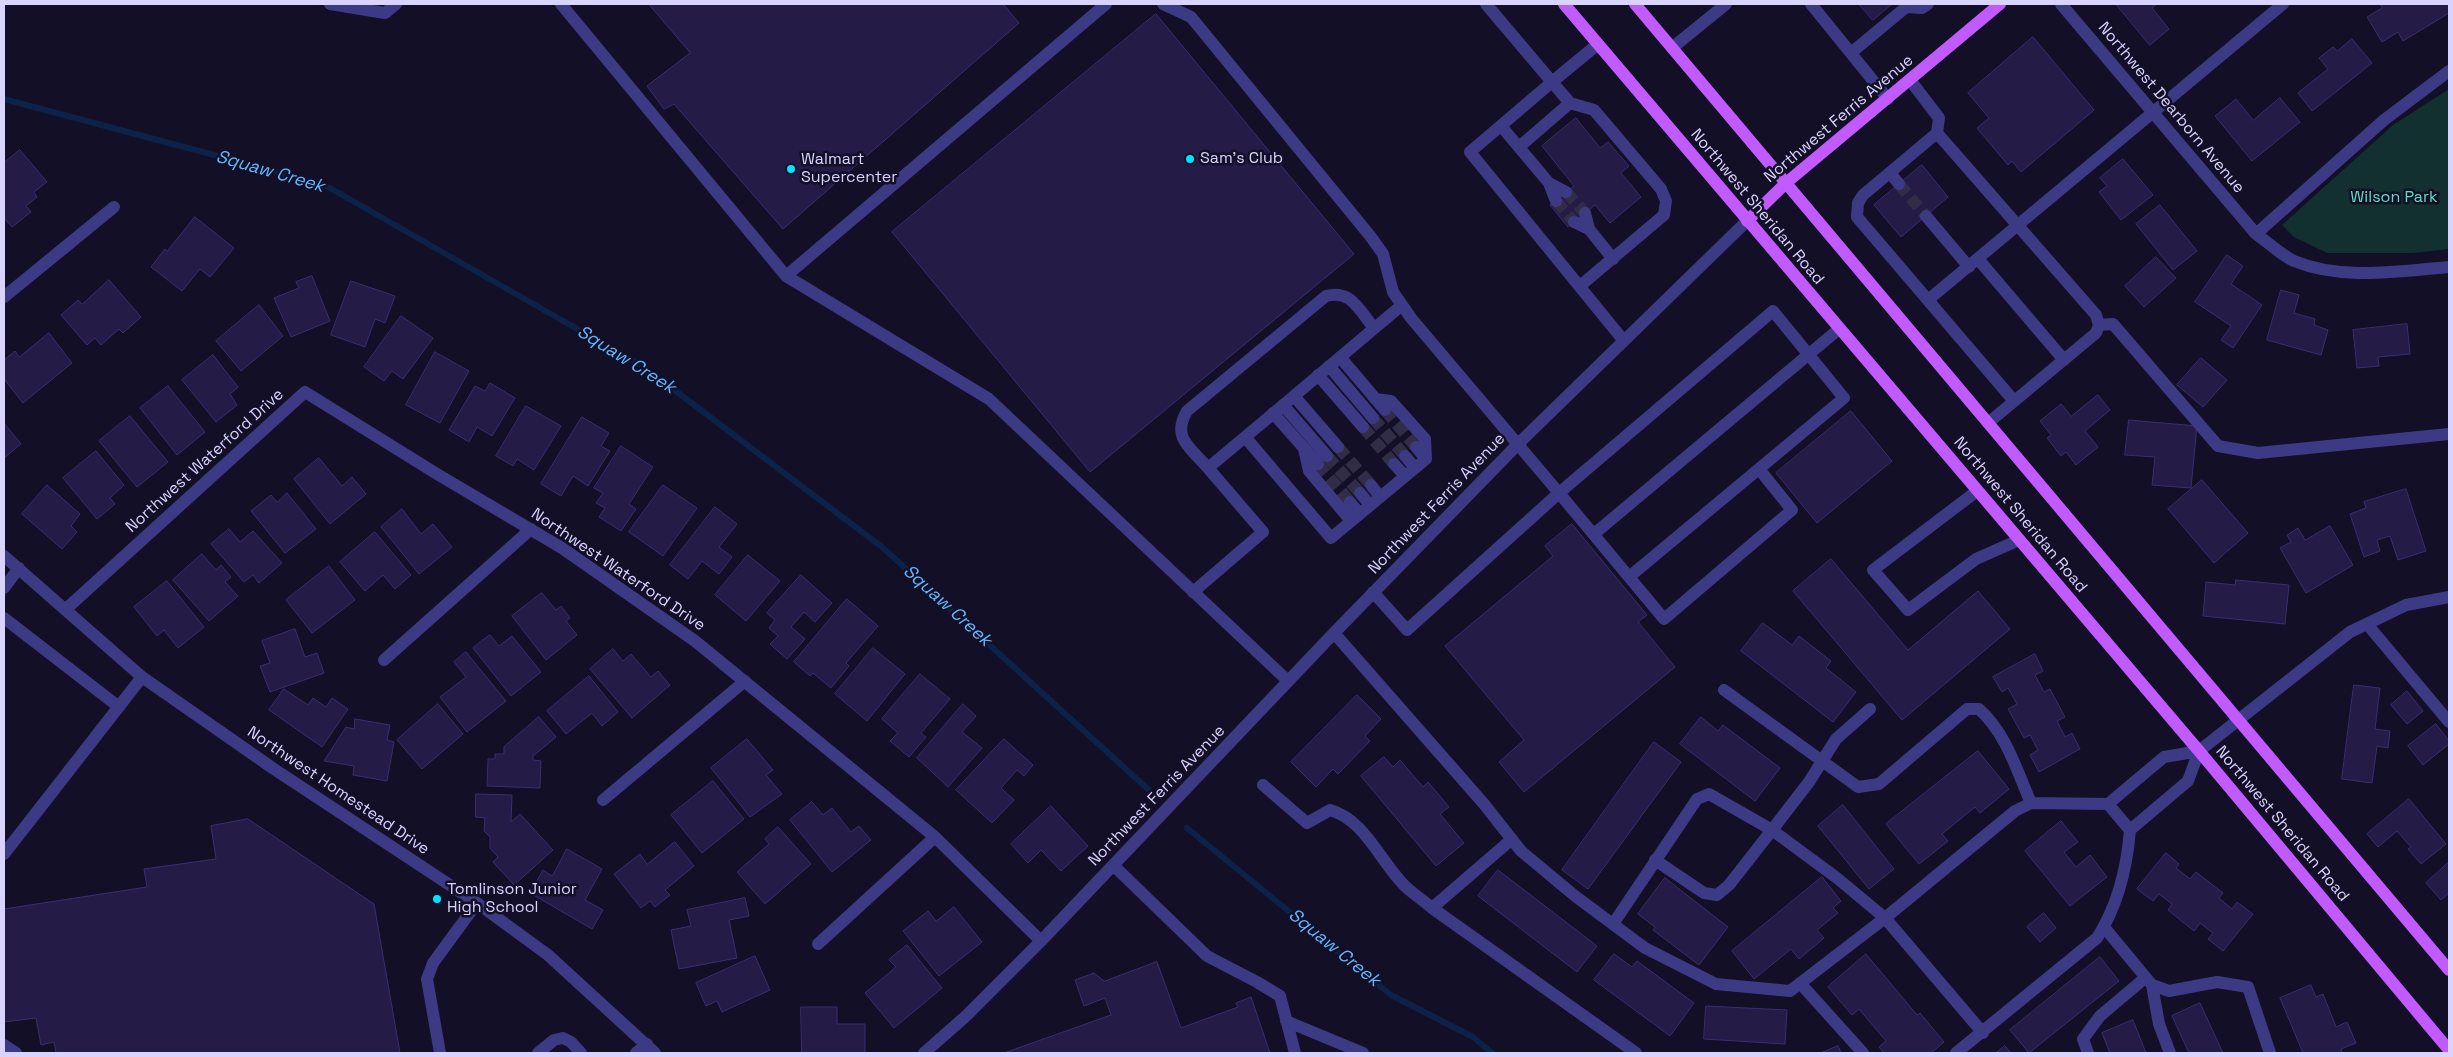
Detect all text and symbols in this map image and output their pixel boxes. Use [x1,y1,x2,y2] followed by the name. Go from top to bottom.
[2094,19,2248,197] street label: Northwest Dearborn Avenue
[1761,51,1917,187] street label: Northwest Ferris Avenue
[1686,125,1828,289] street label: Northwest Sheridan Road
[213,146,327,198] water label: Squaw Creek
[1200,149,1283,169] place label: Sam's Club
[801,150,897,188] place label: Walmart Supercenter
[1184,153,1196,165] marker: Sam's Club
[785,163,797,175] marker: Walmart Supercenter
[2350,188,2438,208] park label: Wilson Park
[573,321,679,399] water label: Squaw Creek
[122,385,288,537] street label: Northwest Waterford Drive
[1365,430,1509,578] street label: Northwest Ferris Avenue
[1949,433,2091,597] street label: Northwest Sheridan Road
[527,505,709,635] street label: Northwest Waterford Drive
[898,561,996,651] water label: Squaw Creek
[1085,722,1229,870] street label: Northwest Ferris Avenue
[243,723,433,859] street label: Northwest Homestead Drive
[2211,742,2353,906] street label: Northwest Sheridan Road
[447,880,577,918] place label: Tomlinson Junior High School
[431,893,443,905] marker: Tomlinson Junior High School
[1284,904,1384,992] water label: Squaw Creek

